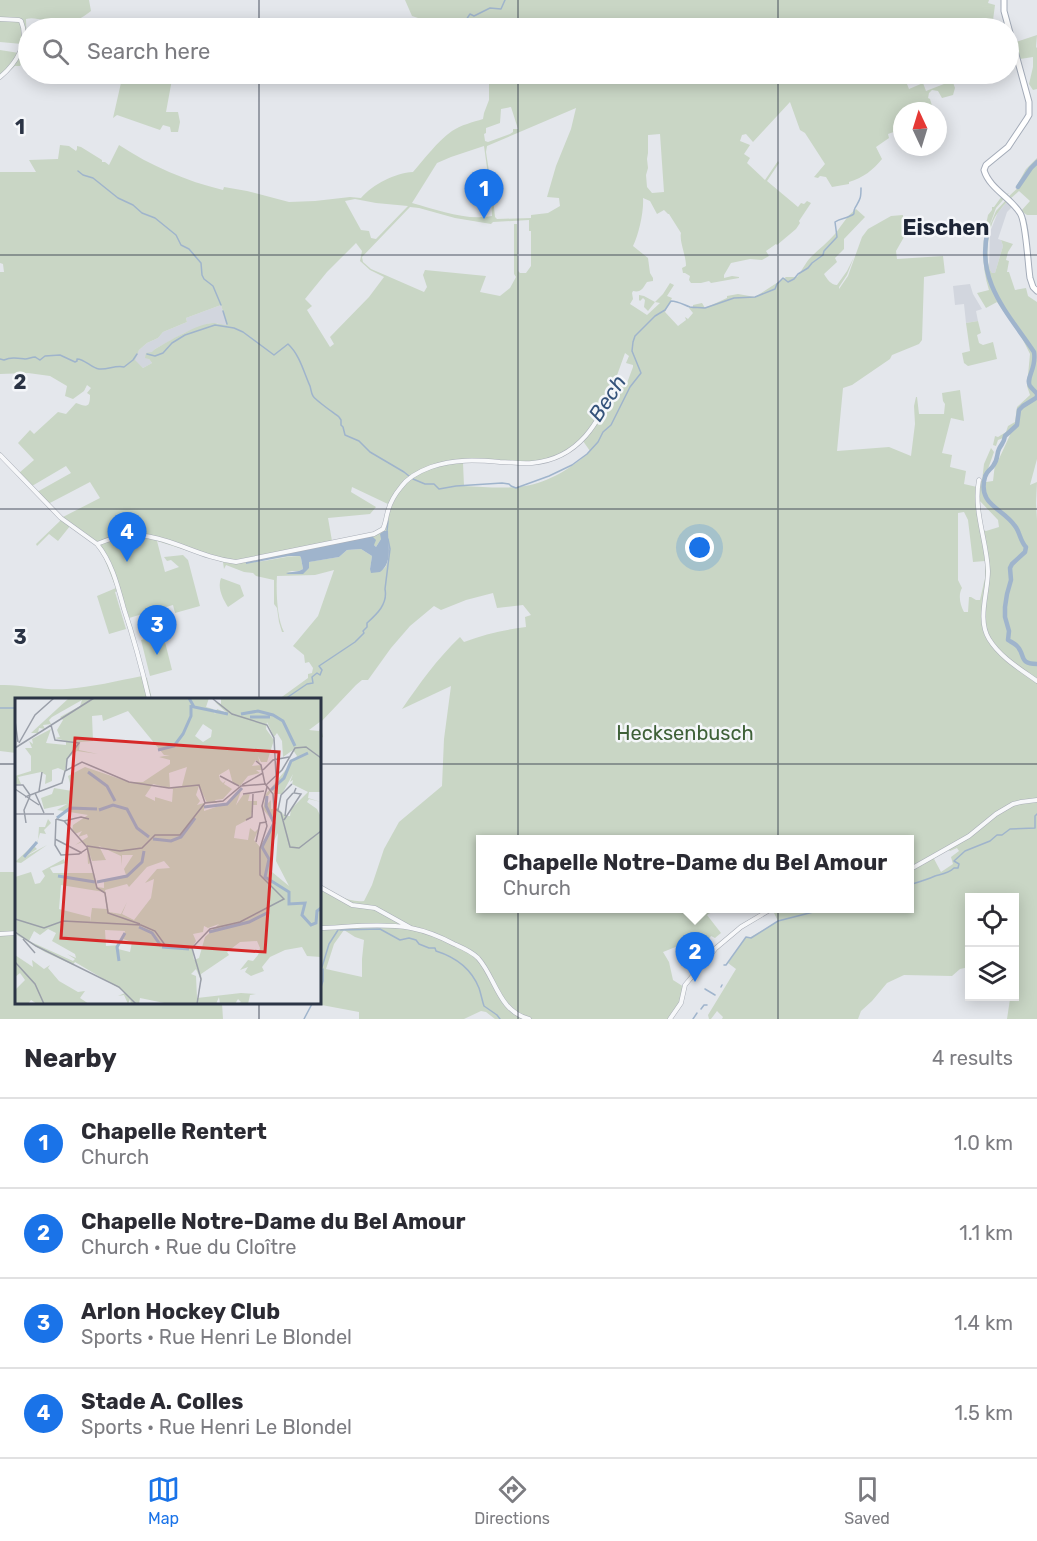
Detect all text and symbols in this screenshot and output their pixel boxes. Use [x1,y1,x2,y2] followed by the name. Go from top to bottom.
[18,18,1019,84] search box
[39,35,72,68] icon: search
[87,38,210,65] text: Search here
[893,102,947,156] north arrow
[15,115,25,139] text: 1
[464,170,504,219] pin: 1
[902,214,990,241] district label: Eischen
[14,370,27,394] text: 2
[583,370,631,426] water label: Bech
[108,512,146,562] pin: 4
[685,533,714,562] your location
[138,606,176,655] pin: 3
[13,625,27,649] text: 3
[15,698,321,1004] inset map
[616,721,754,745] park label: Hecksenbusch
[476,835,914,913] popup
[503,849,887,876] text: Chapelle Notre-Dame du Bel Amour
[503,876,571,900] text: Church
[965,893,1019,1001] map controls
[965,893,1019,947] button: locate
[676,932,714,982] pin: 2
[965,947,1019,1001] button: layers
[24,1043,117,1074] text: Nearby
[932,1046,1013,1070] text: 4 results
[81,1118,267,1145] text: Chapelle Rentert
[39,1131,48,1155] text: 1
[954,1131,1013,1155] text: 1.0 km
[81,1145,149,1169] text: Church
[81,1208,466,1235] text: Chapelle Notre-Dame du Bel Amour
[37,1221,50,1245] text: 2
[959,1221,1013,1245] text: 1.1 km
[81,1235,297,1259] text: Church · Rue du Cloître
[81,1298,280,1325] text: Arlon Hockey Club
[37,1311,50,1335] text: 3
[954,1311,1013,1335] text: 1.4 km
[81,1325,352,1349] text: Sports · Rue Henri Le Blondel
[81,1388,243,1415] text: Stade A. Colles
[37,1401,50,1425] text: 4
[955,1401,1013,1425] text: 1.5 km
[81,1415,352,1439] text: Sports · Rue Henri Le Blondel
[147,1473,180,1528] tab: Map
[474,1473,550,1528] tab: Directions
[844,1473,890,1528] tab: Saved

